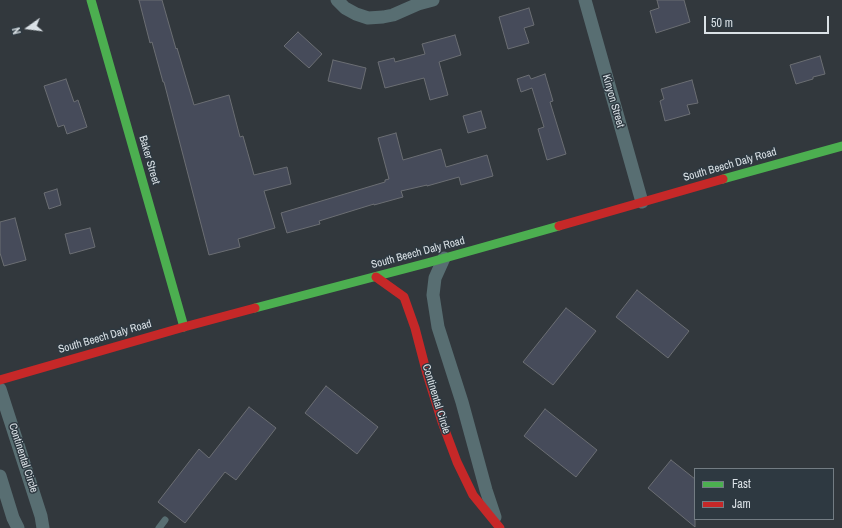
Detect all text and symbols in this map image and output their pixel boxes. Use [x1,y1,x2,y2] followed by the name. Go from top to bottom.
[8,8,48,48] north arrow
[706,8,831,34] scale bar
[711,15,733,31] text: 50 m
[9,26,24,36] text: N
[599,73,627,129] street label: Kinyon Street
[136,134,162,186] street label: Baker Street
[682,145,778,185] street label: South Beech Daly Road
[370,234,466,272] street label: South Beech Daly Road
[57,317,153,357] street label: South Beech Daly Road
[419,363,453,435] street label: Continental Circle
[6,422,40,494] street label: Continental Circle
[694,468,834,520] legend
[732,476,751,492] text: Fast
[732,496,751,512] text: Jam

